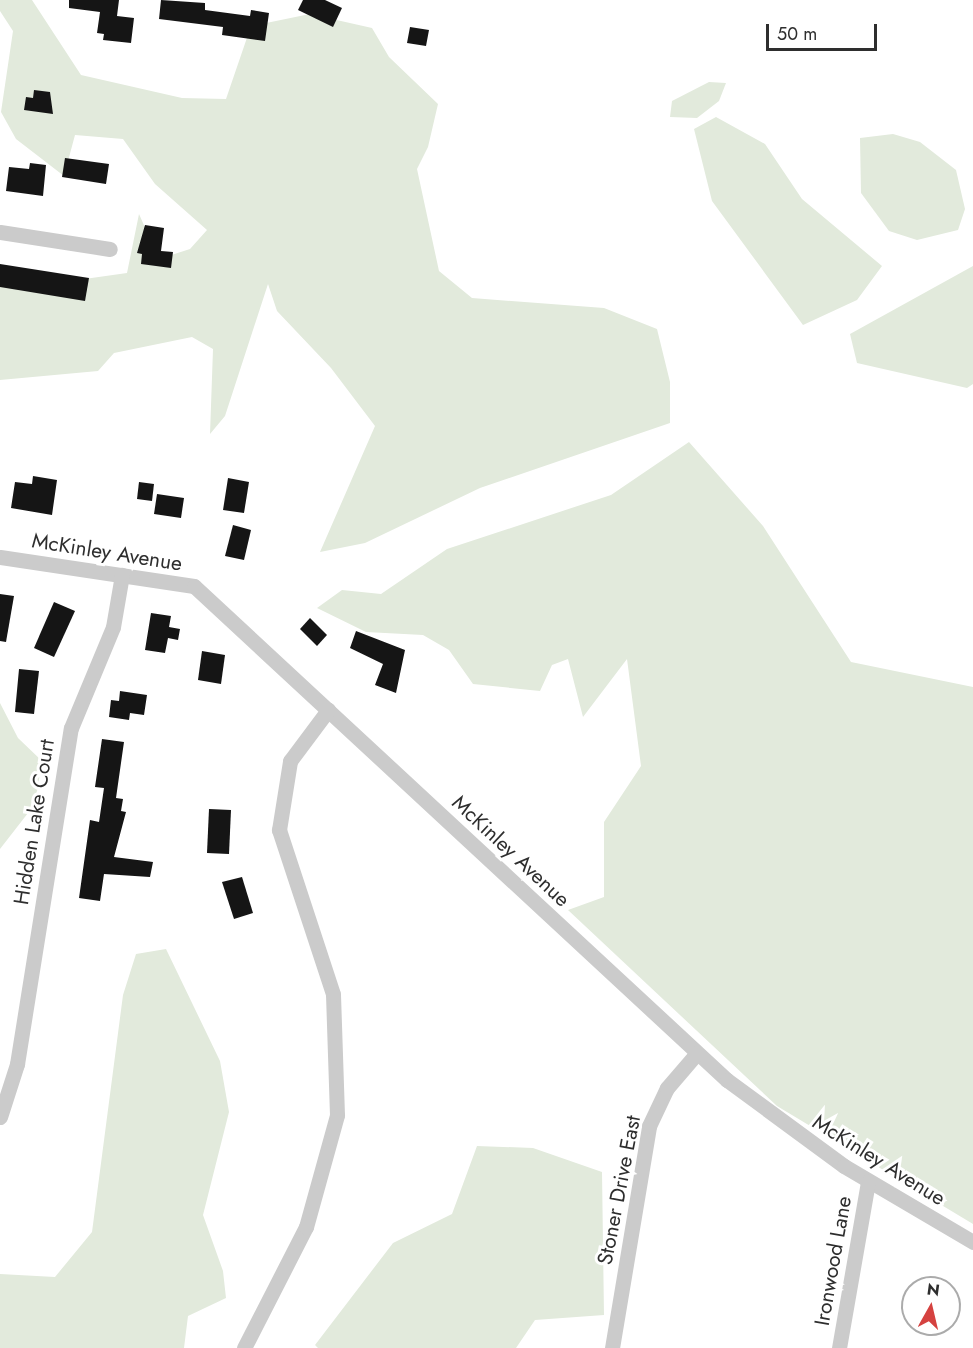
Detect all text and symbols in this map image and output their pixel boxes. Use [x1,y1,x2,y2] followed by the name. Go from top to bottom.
[769,12,880,50] scale bar
[777,21,817,47] text: 50 m
[30,528,184,576] street label: McKinley Avenue
[8,737,60,907] street label: Hidden Lake Court
[447,790,575,912] street label: McKinley Avenue
[808,1109,950,1211] street label: McKinley Avenue
[592,1113,646,1267] street label: Stoner Drive East
[809,1194,857,1328] street label: Ironwood Lane
[901,1276,961,1336] north arrow
[925,1277,941,1302] text: N

